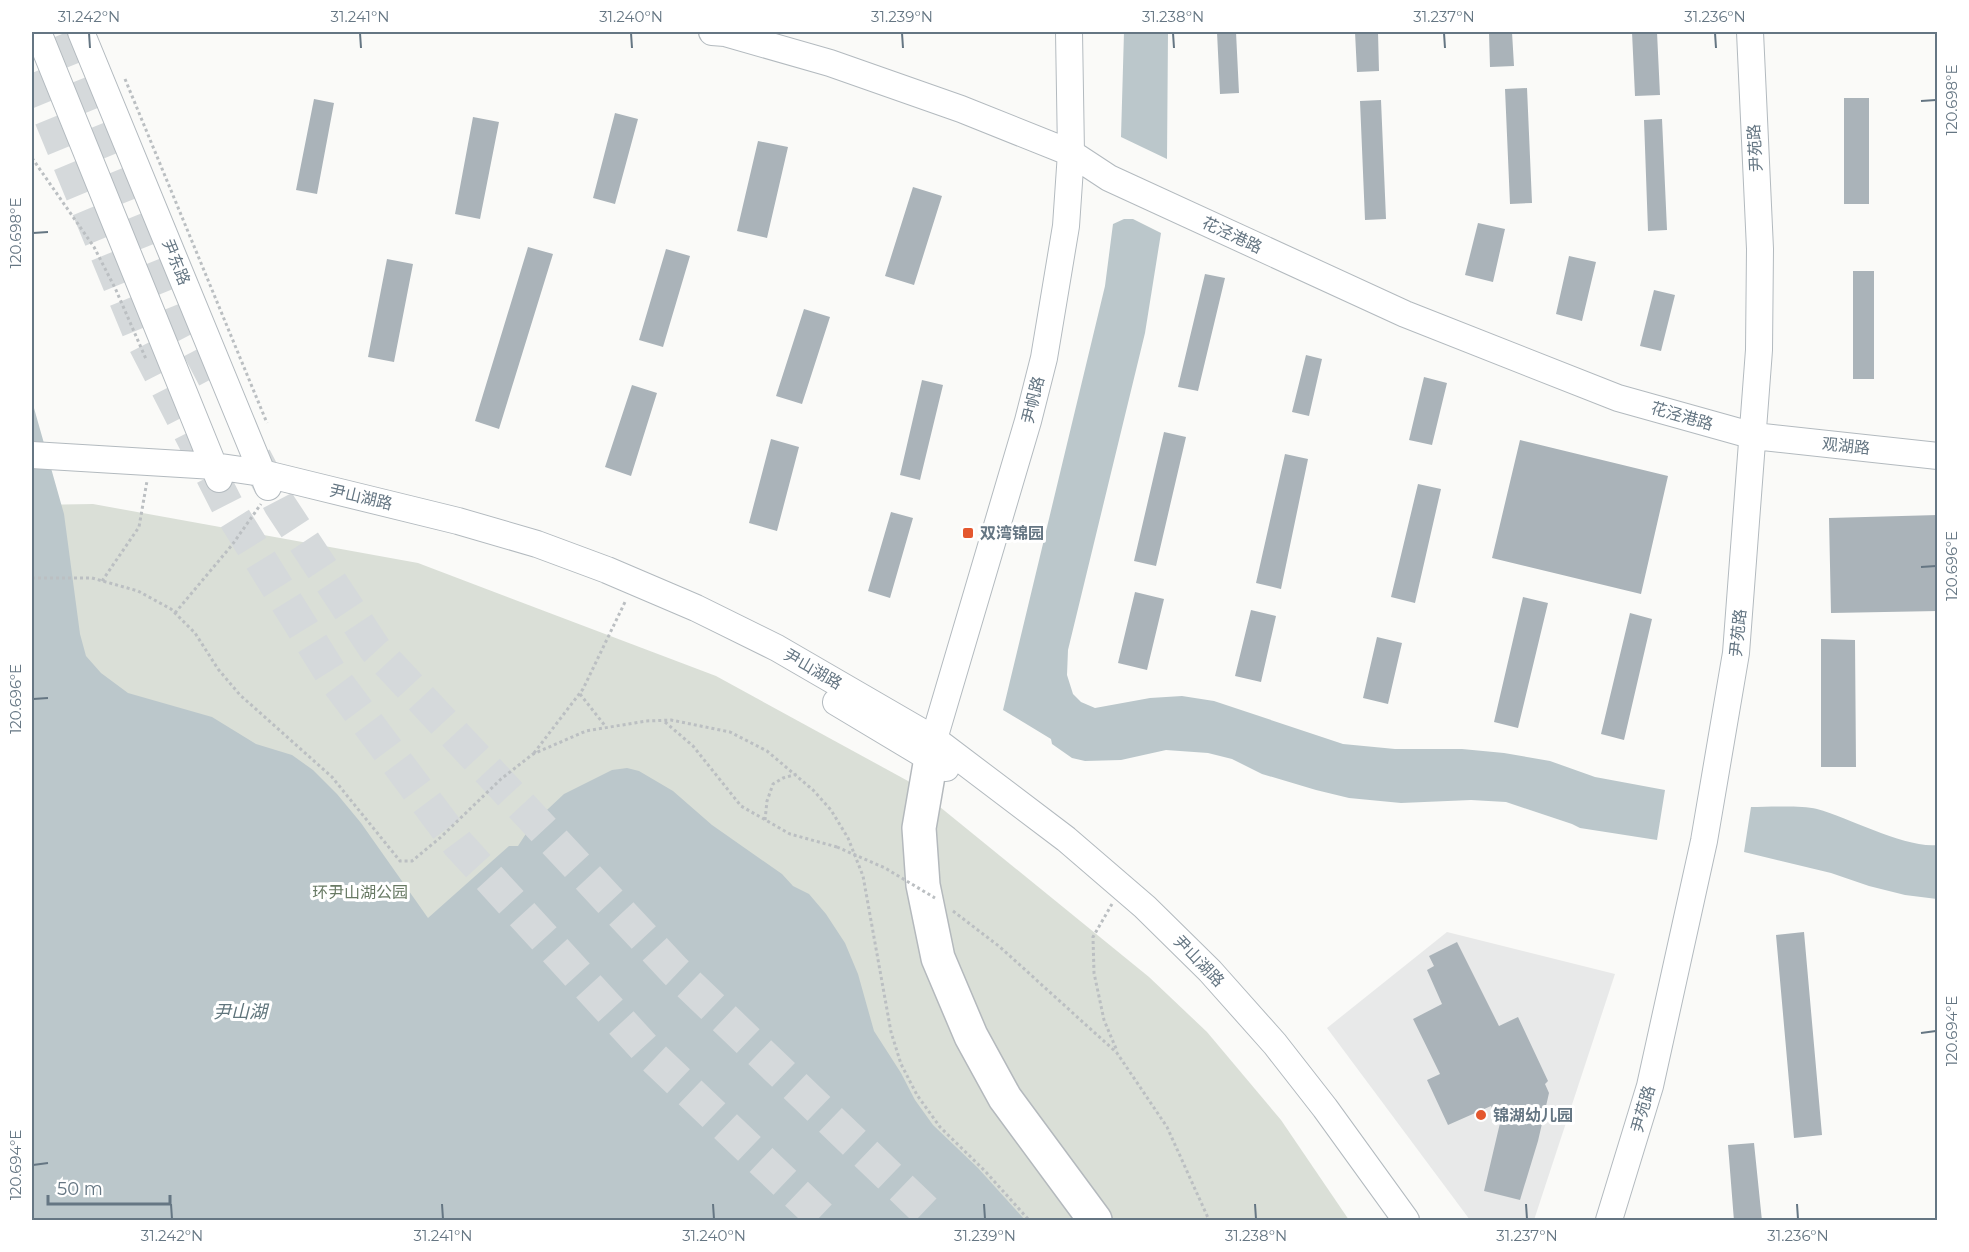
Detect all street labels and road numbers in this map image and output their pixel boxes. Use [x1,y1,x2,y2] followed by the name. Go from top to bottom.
[1744,124,1766,172] street label: 尹苑路
[1199,213,1265,257] street label: 花泾港路
[158,236,194,288] street label: 尹东路
[1018,374,1048,426] street label: 尹帆路
[1649,398,1715,434] street label: 花泾港路
[1821,434,1871,458] street label: 观湖路
[328,481,394,513] street label: 尹山湖路
[1726,608,1750,658] street label: 尹苑路
[781,645,845,693] street label: 尹山湖路
[1170,931,1228,991] street label: 尹山湖路
[1627,1083,1659,1135] street label: 尹苑路

